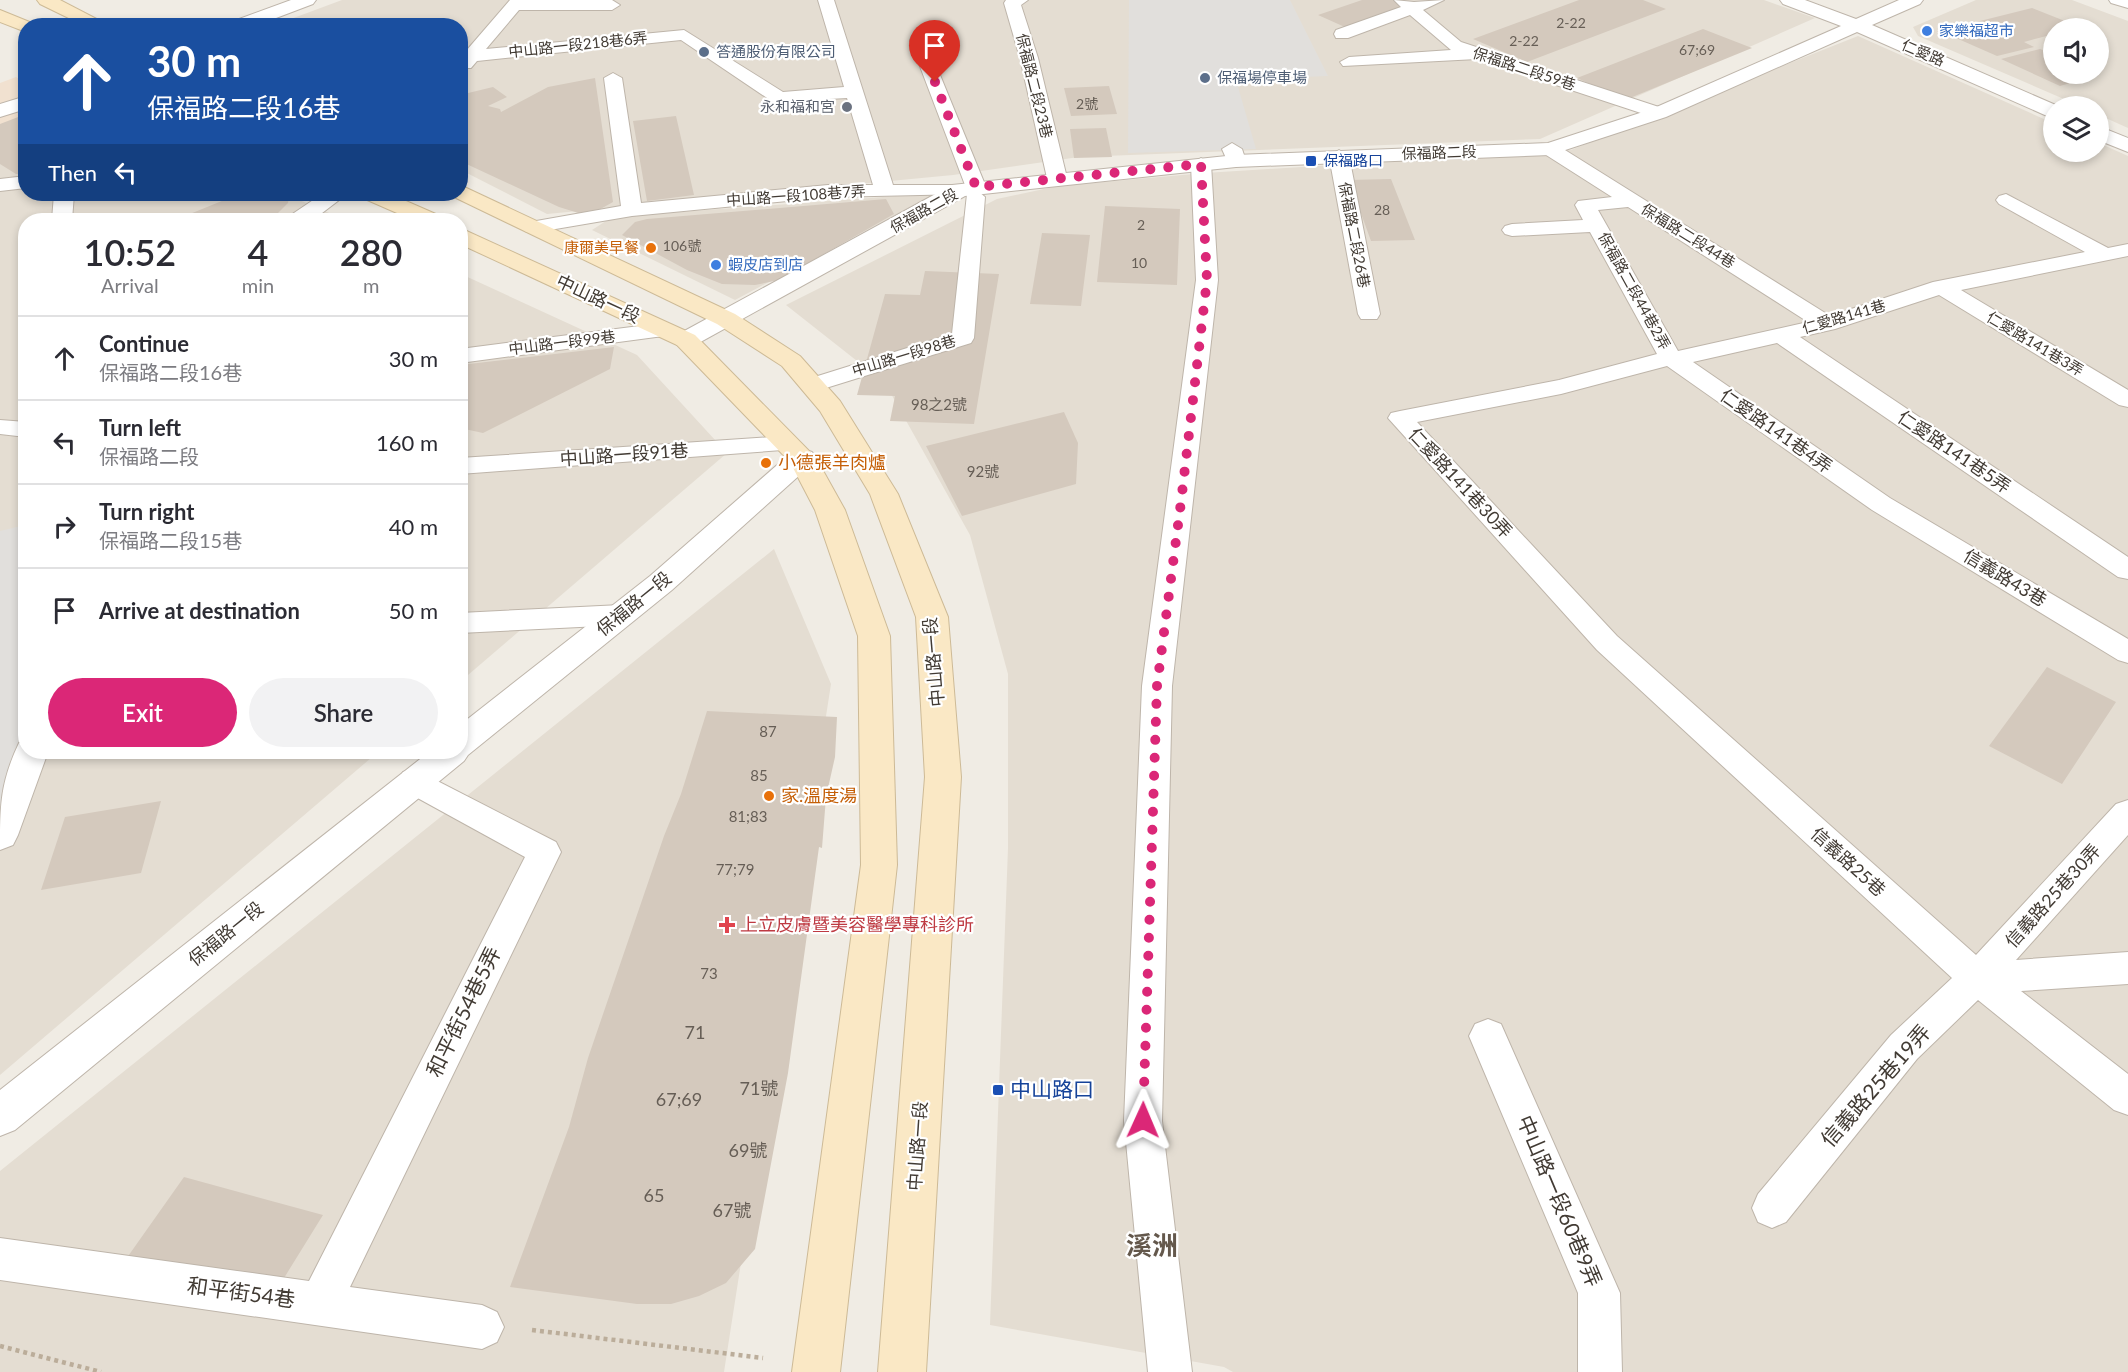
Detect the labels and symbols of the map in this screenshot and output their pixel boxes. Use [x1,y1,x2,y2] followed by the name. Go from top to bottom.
[1556,14,1586,31] house number: 2-22
[909,20,960,82] pin
[1939,21,2014,39] place label: 家樂福超市
[1920,24,1934,38] marker: 家樂福超市
[507,28,648,60] street label: 中山路一段218巷6弄
[1013,31,1057,140] street label: 保福路二段23巷
[1509,32,1539,49] house number: 2-22
[1899,35,1948,69] street label: 仁愛路
[1679,41,1715,58] house number: 67;69
[716,42,836,60] place label: 答通股份有限公司
[1470,43,1578,93] street label: 保福路二段59巷
[697,45,711,59] marker: 答通股份有限公司
[1217,68,1307,86] place label: 保福場停車場
[1198,71,1212,85] marker: 保福場停車場
[1076,95,1098,112] house number: 2號
[760,97,835,115] place label: 永和福和宮
[840,100,854,114] marker: 永和福和宮
[1401,142,1477,162] street label: 保福路二段
[1323,151,1383,169] place label: 保福路口
[1304,154,1318,168] marker: 保福路口
[1336,180,1374,289] street label: 保福路二段26巷
[726,181,866,209] street label: 中山路一段108巷7弄
[886,184,961,236] street label: 保福路二段
[1638,199,1739,271] street label: 保福路二段44巷
[1374,201,1390,218] house number: 28
[1137,216,1145,233] house number: 2
[1595,229,1675,352] street label: 保福路二段44巷2弄
[663,237,701,254] house number: 106號
[564,238,639,256] place label: 康爾美早餐
[644,241,658,255] marker: 康爾美早餐
[1131,254,1147,271] house number: 10
[728,255,803,273] place label: 蝦皮店到店
[709,258,723,272] marker: 蝦皮店到店
[553,269,644,327] street label: 中山路一段
[1800,296,1888,337] street label: 仁愛路141巷
[1984,307,2087,379] street label: 仁愛路141巷3弄
[507,327,616,357] street label: 中山路一段99巷
[850,331,958,379] street label: 中山路一段98巷
[1716,383,1837,477] street label: 仁愛路141巷4弄
[911,395,967,413] house number: 98之2號
[1894,405,2015,497] street label: 仁愛路141巷5弄
[1404,423,1517,542] street label: 仁愛路141巷30弄
[559,439,689,469] street label: 中山路一段91巷
[778,451,886,473] place label: 小德張羊肉爐
[759,456,773,470] marker: 小德張羊肉爐
[967,462,999,480] house number: 92號
[1960,544,2051,610] street label: 信義路43巷
[591,566,675,640] street label: 保福路一段
[918,616,948,708] street label: 中山路一段
[759,722,777,740] house number: 87
[750,766,768,784] house number: 85
[781,784,857,806] place label: 家.溫度湯
[762,789,776,803] marker: 家.溫度湯
[729,807,767,825] house number: 81;83
[1807,822,1891,901] street label: 信義路25巷
[2000,839,2105,952] street label: 信義路25巷30弄
[716,860,754,878] house number: 77;79
[183,896,267,970] street label: 保福路一段
[740,913,974,935] place label: 上立皮膚暨美容醫學專科診所
[718,916,736,934] marker: 上立皮膚暨美容醫學專科診所
[420,942,505,1080] street label: 和平街54巷5弄
[700,964,718,982] house number: 73
[1815,1019,1935,1151] street label: 信義路25巷19弄
[685,1021,705,1043] house number: 71
[1010,1076,1094,1101] place label: 中山路口
[740,1077,778,1099] house number: 71號
[991,1083,1005,1097] marker: 中山路口
[656,1088,702,1110] house number: 67;69
[1111,1088,1175,1152] position arrow
[903,1100,931,1192] street label: 中山路一段
[1513,1111,1608,1290] street label: 中山路一段60巷9弄
[729,1139,767,1161] house number: 69號
[644,1184,664,1206] house number: 65
[713,1199,751,1221] house number: 67號
[1126,1229,1178,1261] district label: 溪洲
[186,1272,297,1311] street label: 和平街54巷

